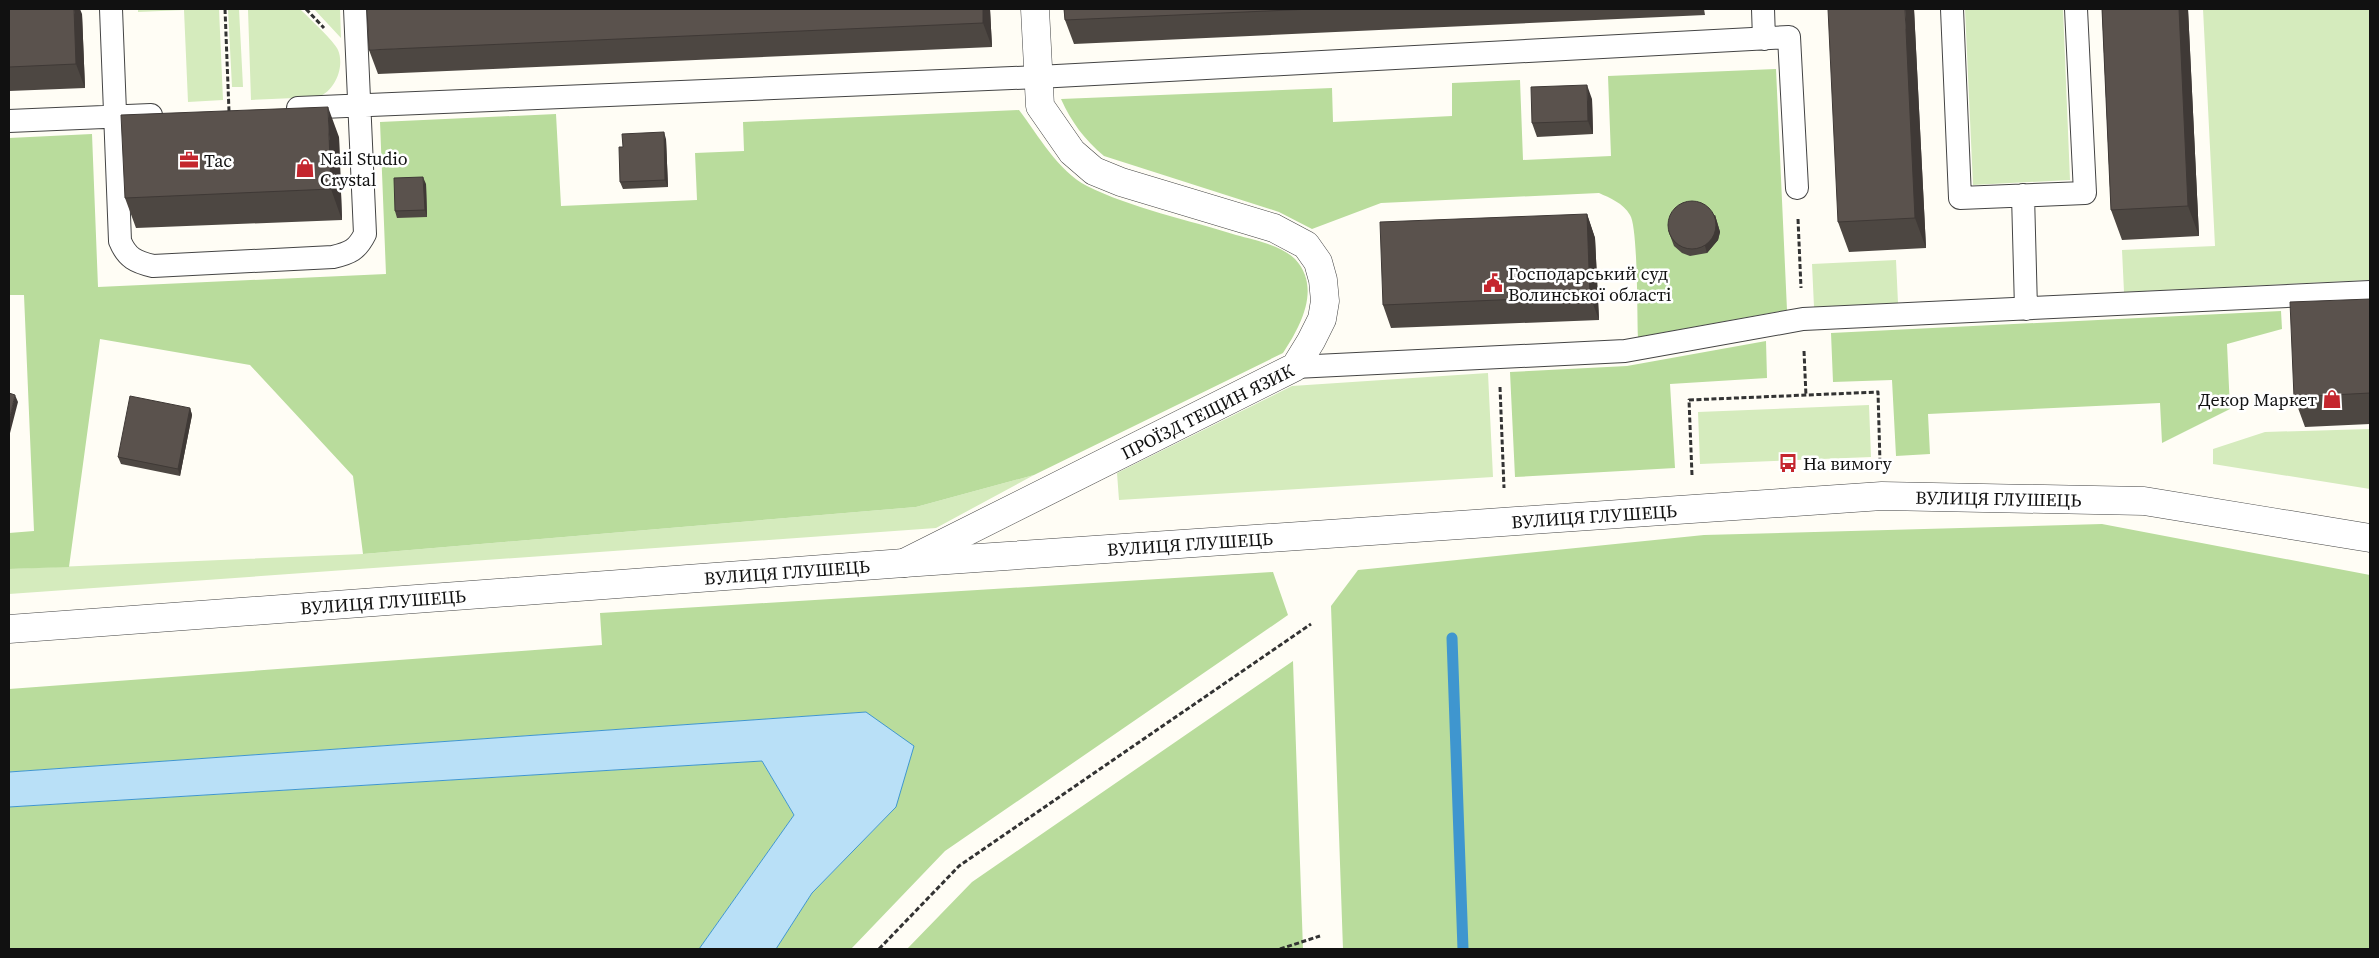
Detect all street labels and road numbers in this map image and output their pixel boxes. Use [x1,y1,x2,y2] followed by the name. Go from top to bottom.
[1116,357,1298,465] street label: ПРОЇЗД ТЕЩИН ЯЗИК
[1915,484,2082,512] street label: ВУЛИЦЯ ГЛУШЕЦЬ
[1510,498,1678,534] street label: ВУЛИЦЯ ГЛУШЕЦЬ
[1106,525,1274,562] street label: ВУЛИЦЯ ГЛУШЕЦЬ
[703,553,871,590] street label: ВУЛИЦЯ ГЛУШЕЦЬ
[299,583,467,620] street label: ВУЛИЦЯ ГЛУШЕЦЬ

